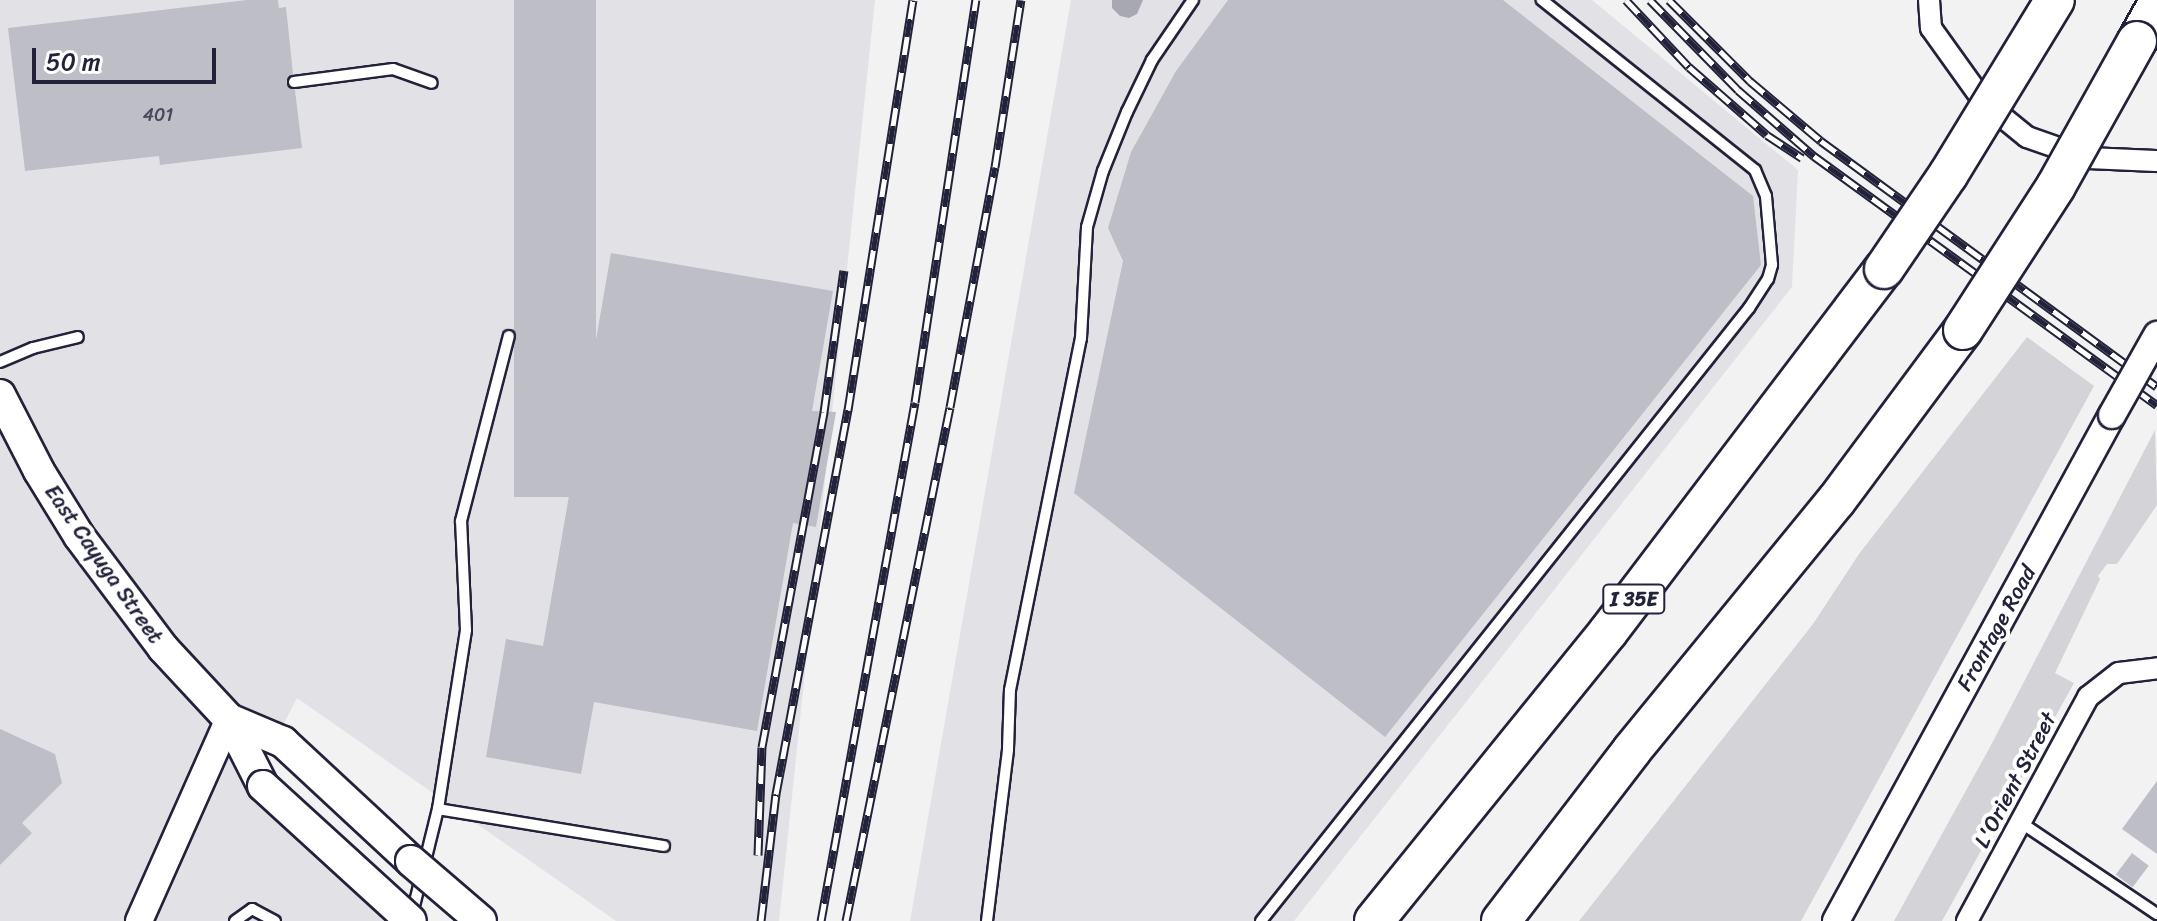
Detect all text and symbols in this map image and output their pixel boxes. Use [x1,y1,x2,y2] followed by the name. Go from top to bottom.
[36,32,220,82] scale bar
[46,41,101,83] text: 50 m
[143,104,173,126] house number: 401
[39,479,169,649] street label: East Cayuga Street
[1951,561,2041,695] street label: Frontage Road
[1602,583,1666,615] road number: I 35E
[1968,708,2062,852] street label: L'Orient Street

